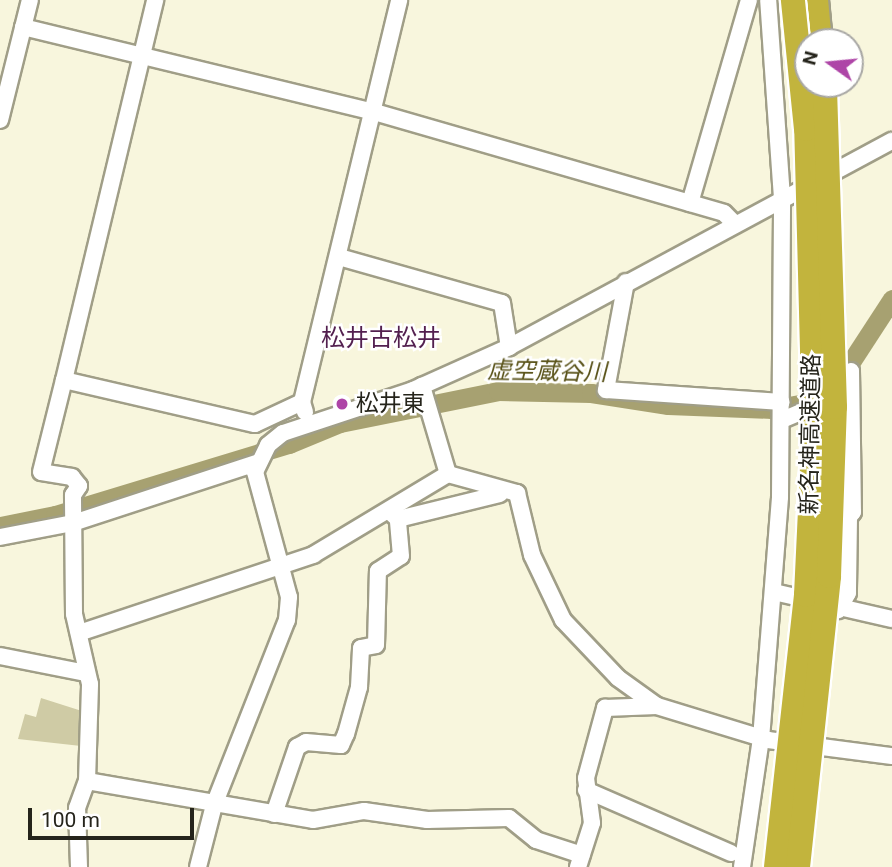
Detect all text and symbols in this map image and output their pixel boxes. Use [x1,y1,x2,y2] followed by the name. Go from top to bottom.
[794,28,864,98] north arrow
[797,49,823,67] text: N
[321,325,441,353] district label: 松井古松井
[796,353,826,515] street label: 新名神高速道路
[487,357,607,387] water label: 虚空蔵谷川
[356,390,425,418] place label: 松井東
[334,396,350,412] marker: 松井東
[32,794,198,838] scale bar
[41,808,100,832] text: 100 m

